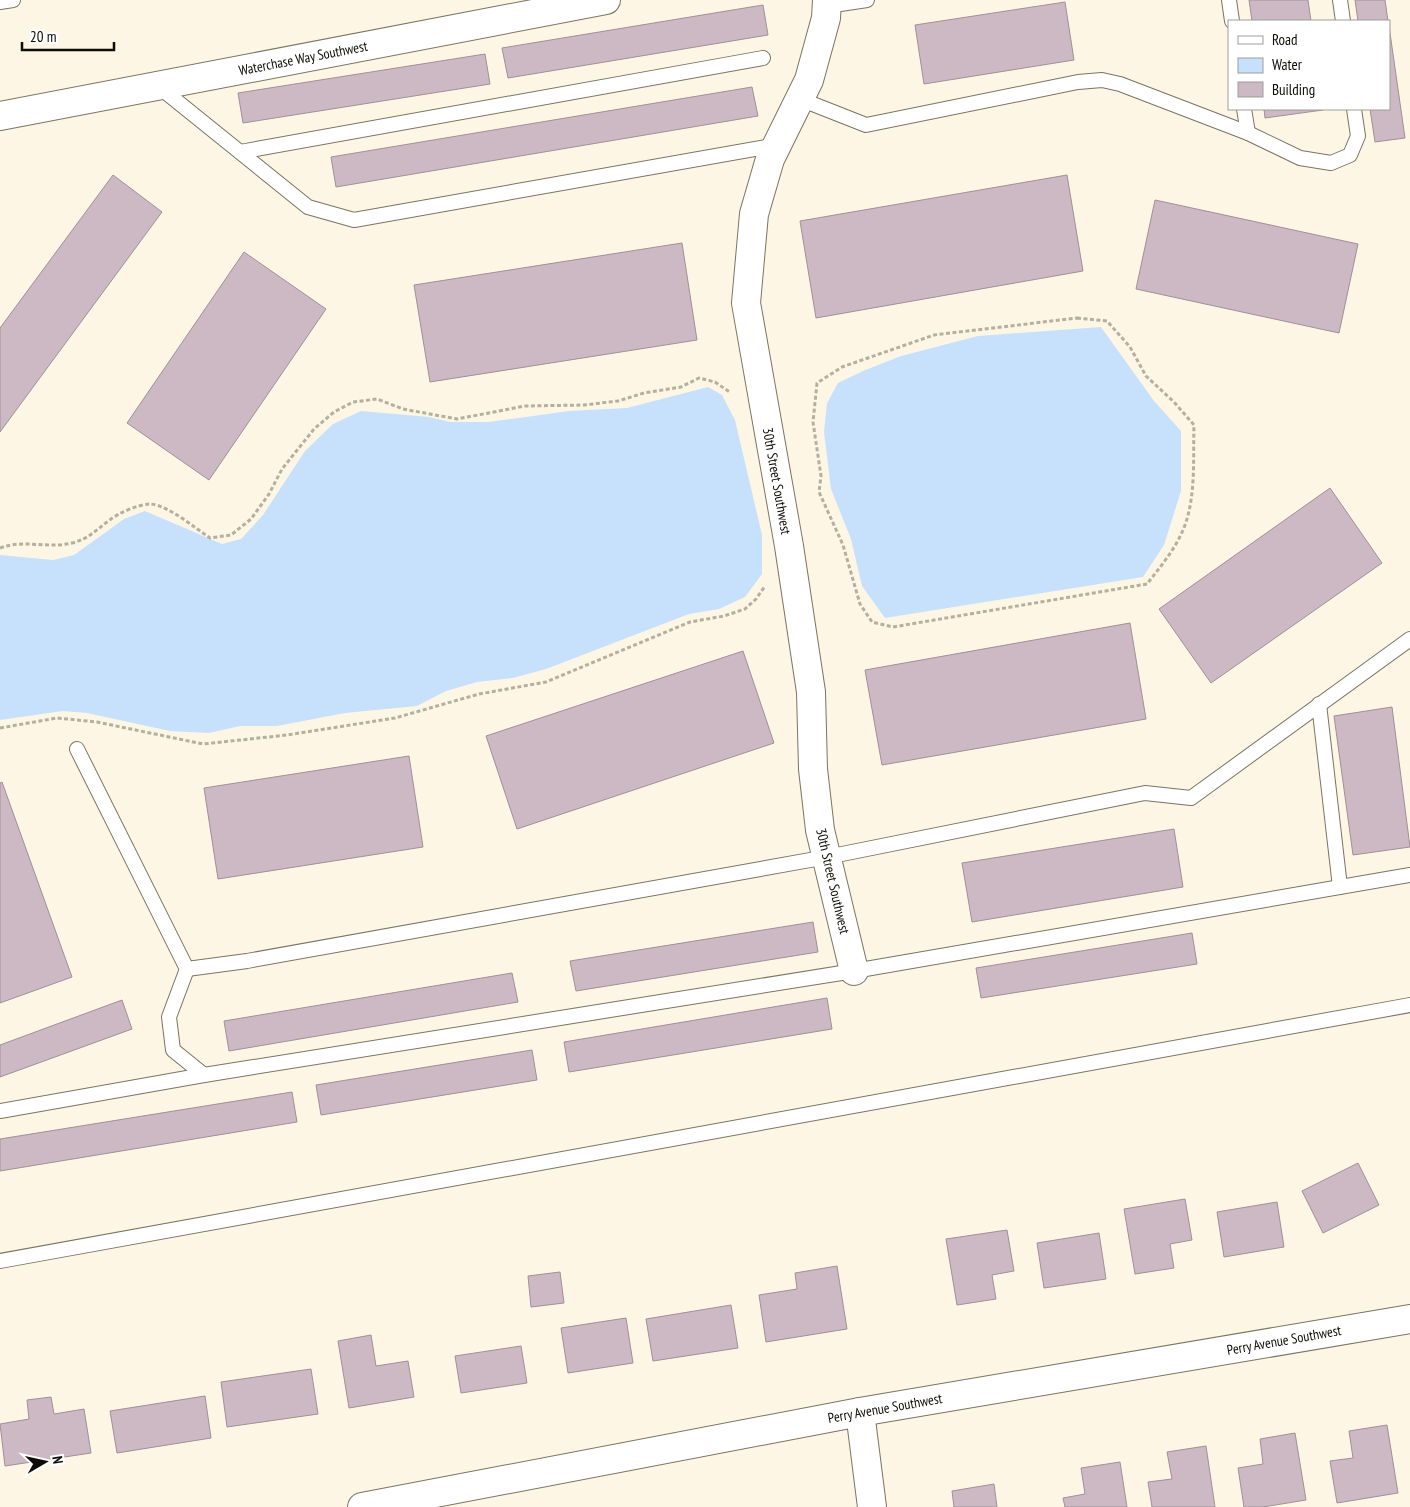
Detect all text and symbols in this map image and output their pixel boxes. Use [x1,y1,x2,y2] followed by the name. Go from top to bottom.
[22,20,115,52] scale bar
[1228,20,1390,110] legend
[30,27,56,46] text: 20 m
[1272,30,1298,49] text: Road
[237,37,369,79] street label: Waterchase Way Southwest
[1272,55,1303,74] text: Water
[1272,80,1315,99] text: Building
[759,426,795,536] street label: 30th Street Southwest
[812,826,854,936] street label: 30th Street Southwest
[1225,1321,1343,1359] street label: Perry Avenue Southwest
[826,1389,944,1427] street label: Perry Avenue Southwest
[20,1437,70,1487] north arrow
[48,1455,67,1465] text: N

